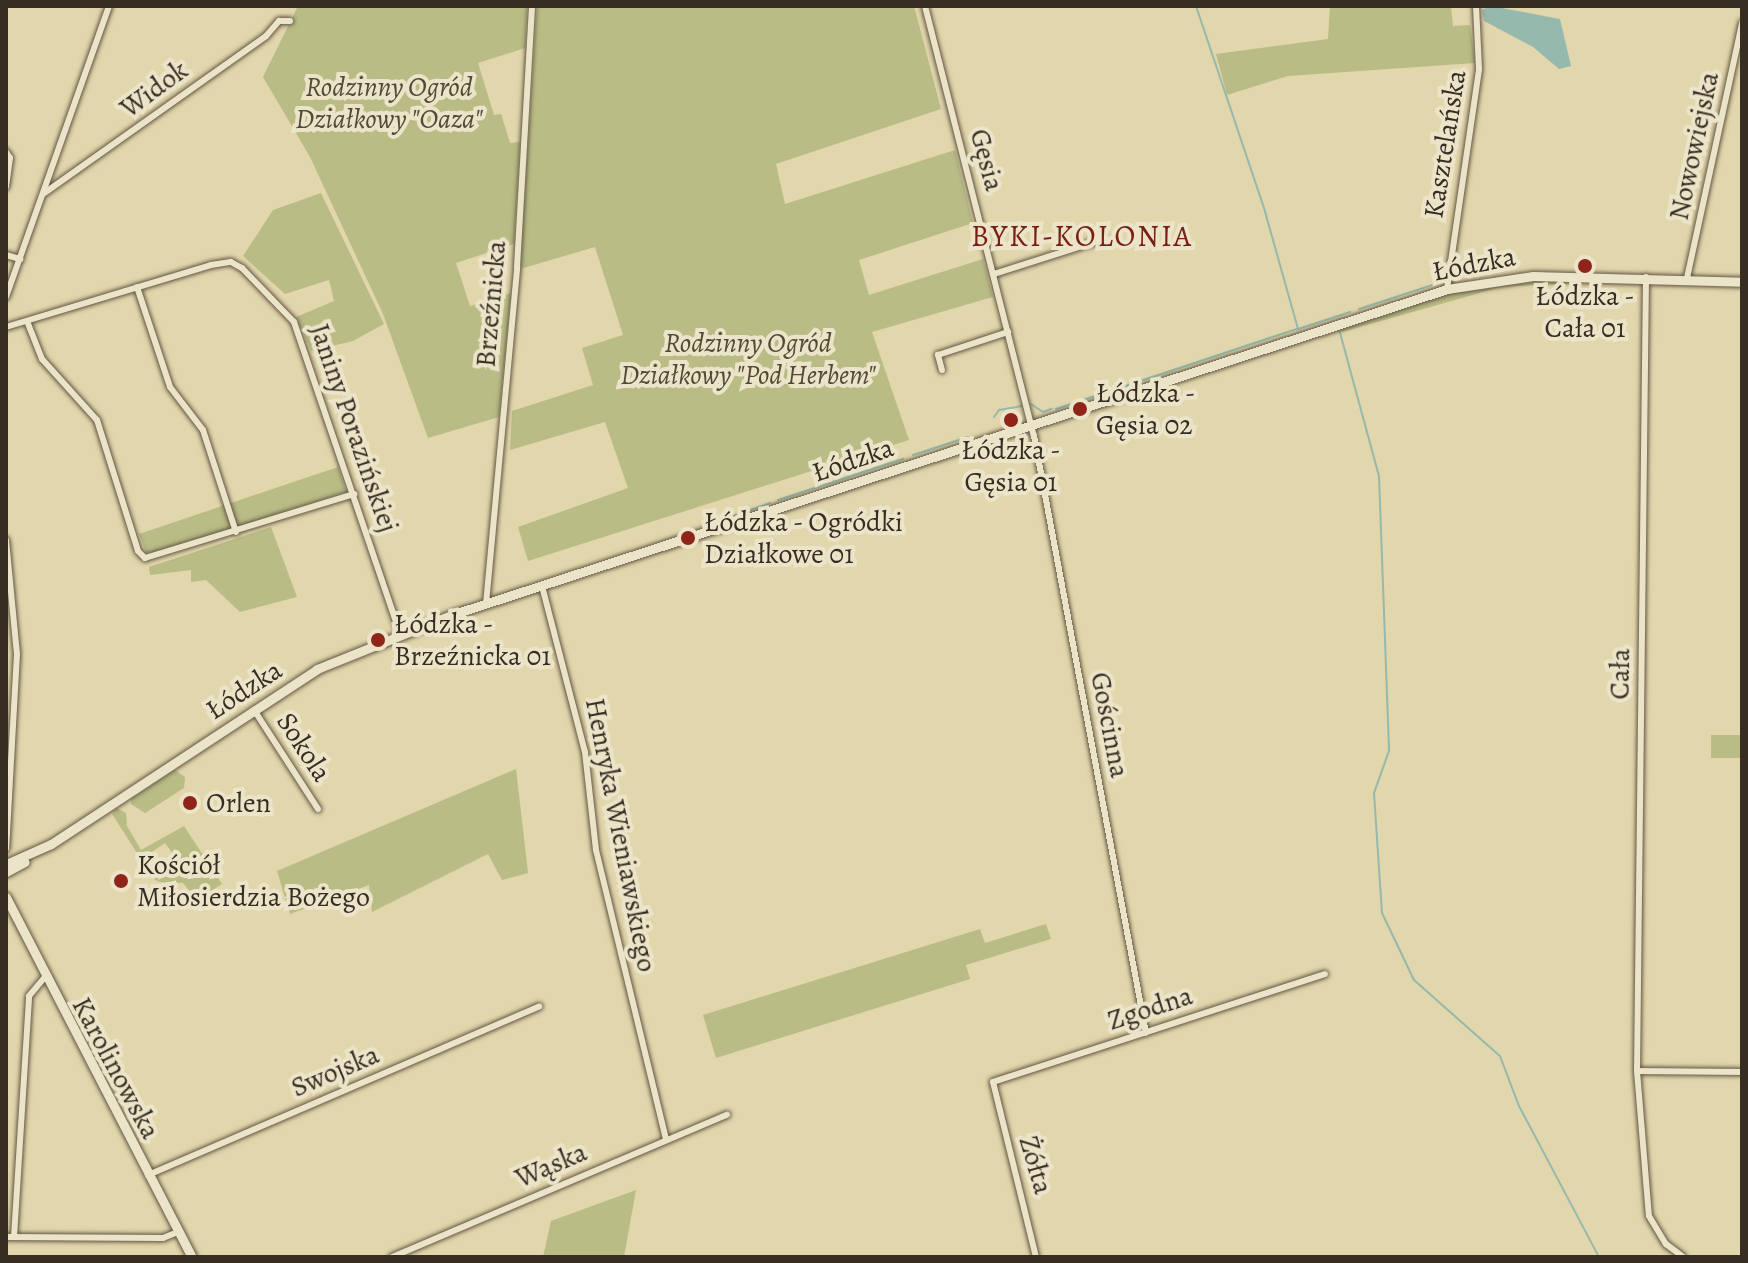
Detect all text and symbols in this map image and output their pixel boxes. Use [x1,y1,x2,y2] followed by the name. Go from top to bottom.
[113,53,195,125] street label: Widok
[1417,68,1473,220] street label: Kasztelańska
[1662,69,1726,223] street label: Nowowiejska
[295,70,483,136] park label: Rodzinny Ogród Działkowy "Oaza"
[963,125,1011,195] street label: Gęsia
[971,218,1193,254] district label: BYKI-KOLONIA
[469,239,513,369] street label: Brzeźnicka
[1430,240,1518,288] street label: Łódzka
[1576,257,1594,275] marker: Łódzka - Cała 01
[1535,279,1635,345] place label: Łódzka - Cała 01
[303,319,405,537] street label: Janiny Porazińskiej
[620,326,876,392] park label: Rodzinny Ogród Działkowy "Pod Herbem"
[1096,376,1196,442] place label: Łódzka - Gęsia 02
[1071,400,1089,418] marker: Łódzka - Gęsia 02
[1002,411,1020,429] marker: Łódzka - Gęsia 01
[808,430,898,490] street label: Łódzka
[961,433,1061,499] place label: Łódzka - Gęsia 01
[704,505,904,571] place label: Łódzka - Ogródki Działkowe 01
[679,529,697,547] marker: Łódzka - Ogródki Działkowe 01
[394,607,551,673] place label: Łódzka - Brzeźnicka 01
[369,631,387,649] marker: Łódzka - Brzeźnicka 01
[1603,648,1637,700] street label: Cała
[200,653,288,727] street label: Łódzka
[1083,669,1137,781] street label: Gościnna
[578,695,664,975] street label: Henryka Wieniawskiego
[269,706,339,788] street label: Sokola
[206,786,271,820] place label: Orlen
[181,794,199,812] marker: Orlen
[137,848,370,914] place label: Kościół Miłosierdzia Bożego
[112,872,130,890] marker: Kościół Miłosierdzia Bożego
[1103,979,1197,1037] street label: Zgodna
[65,991,167,1145] street label: Karolinowska
[286,1038,384,1104] street label: Swojska
[1012,1132,1060,1198] street label: Żółta
[510,1135,592,1195] street label: Wąska

